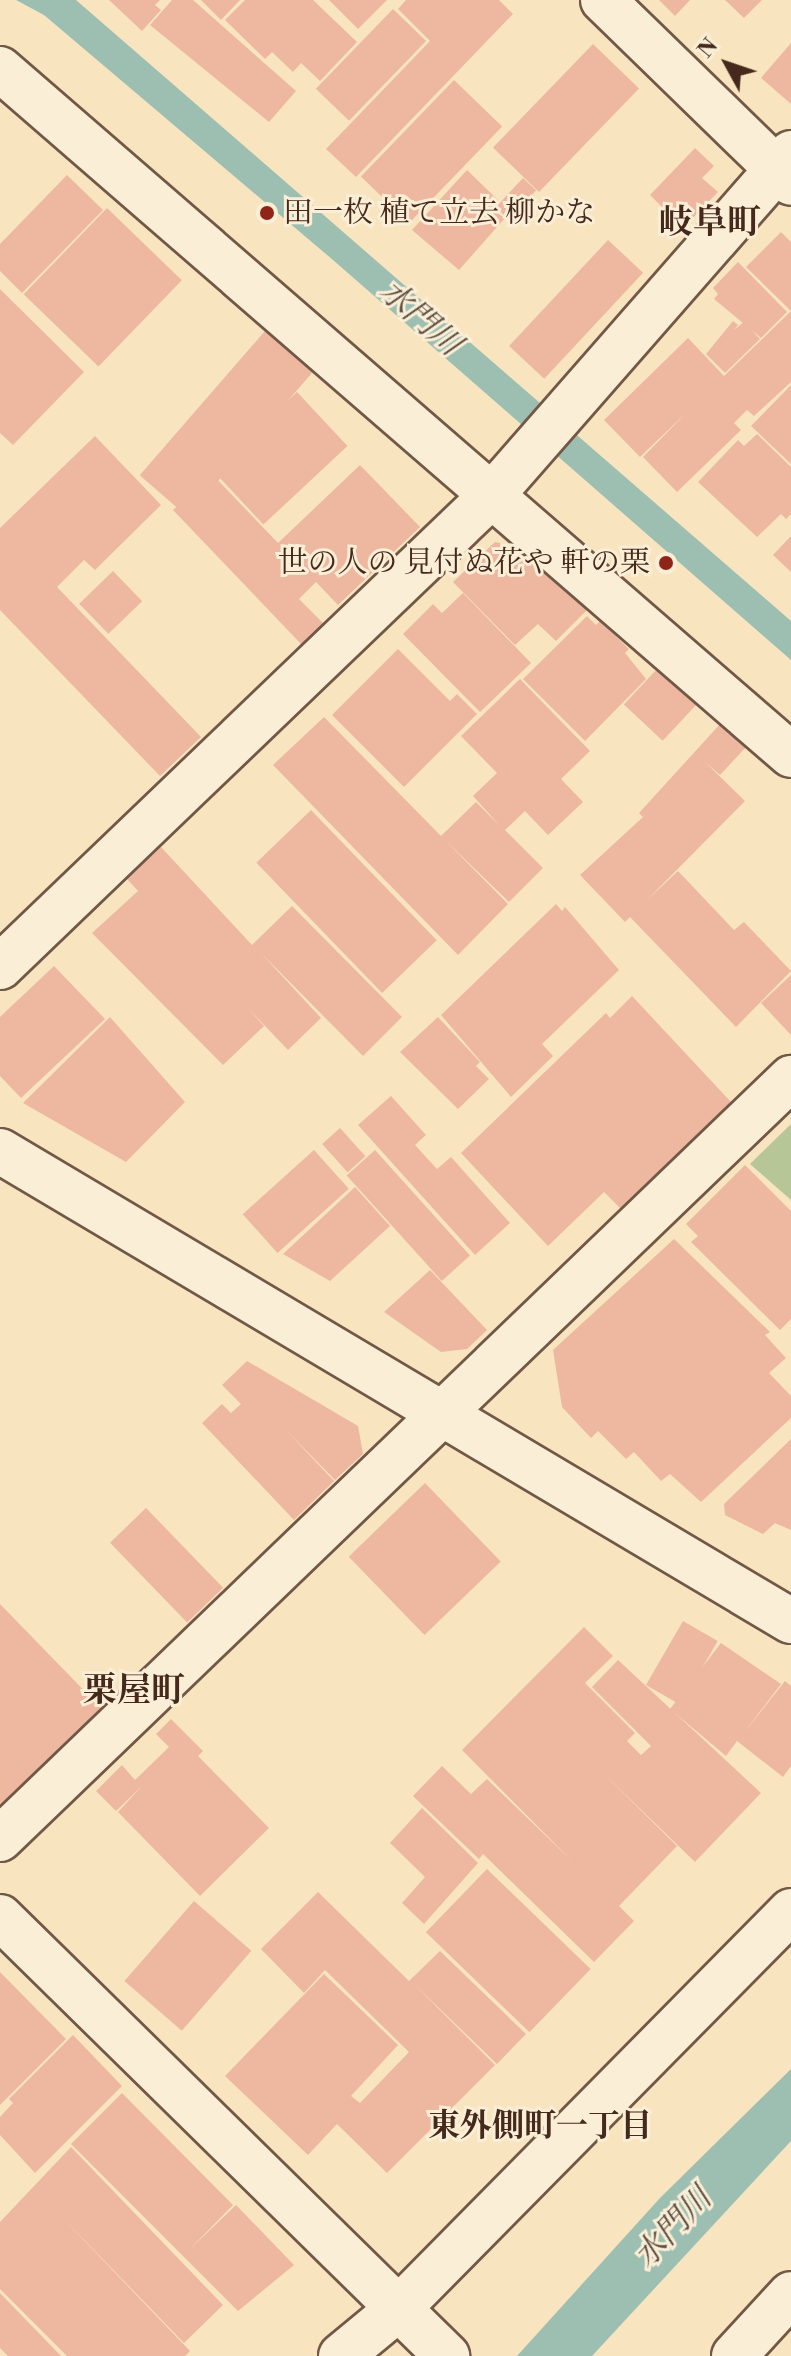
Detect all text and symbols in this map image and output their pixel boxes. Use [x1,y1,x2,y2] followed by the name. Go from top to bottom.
[687,24,767,104] north arrow
[692,33,724,64] text: N
[283,195,595,231] place label: 田一枚 植て立去 柳かな
[258,204,276,222] marker: 田一枚 植て立去 柳かな
[659,204,761,244] district label: 岐阜町
[371,272,469,364] water label: 水門川
[278,545,650,581] place label: 世の人の 見付ぬ花や 軒の栗
[657,554,675,572] marker: 世の人の 見付ぬ花や 軒の栗
[83,1672,185,1712] district label: 栗屋町
[428,2107,652,2145] district label: 東外側町一丁目
[626,2180,720,2276] water label: 水門川

